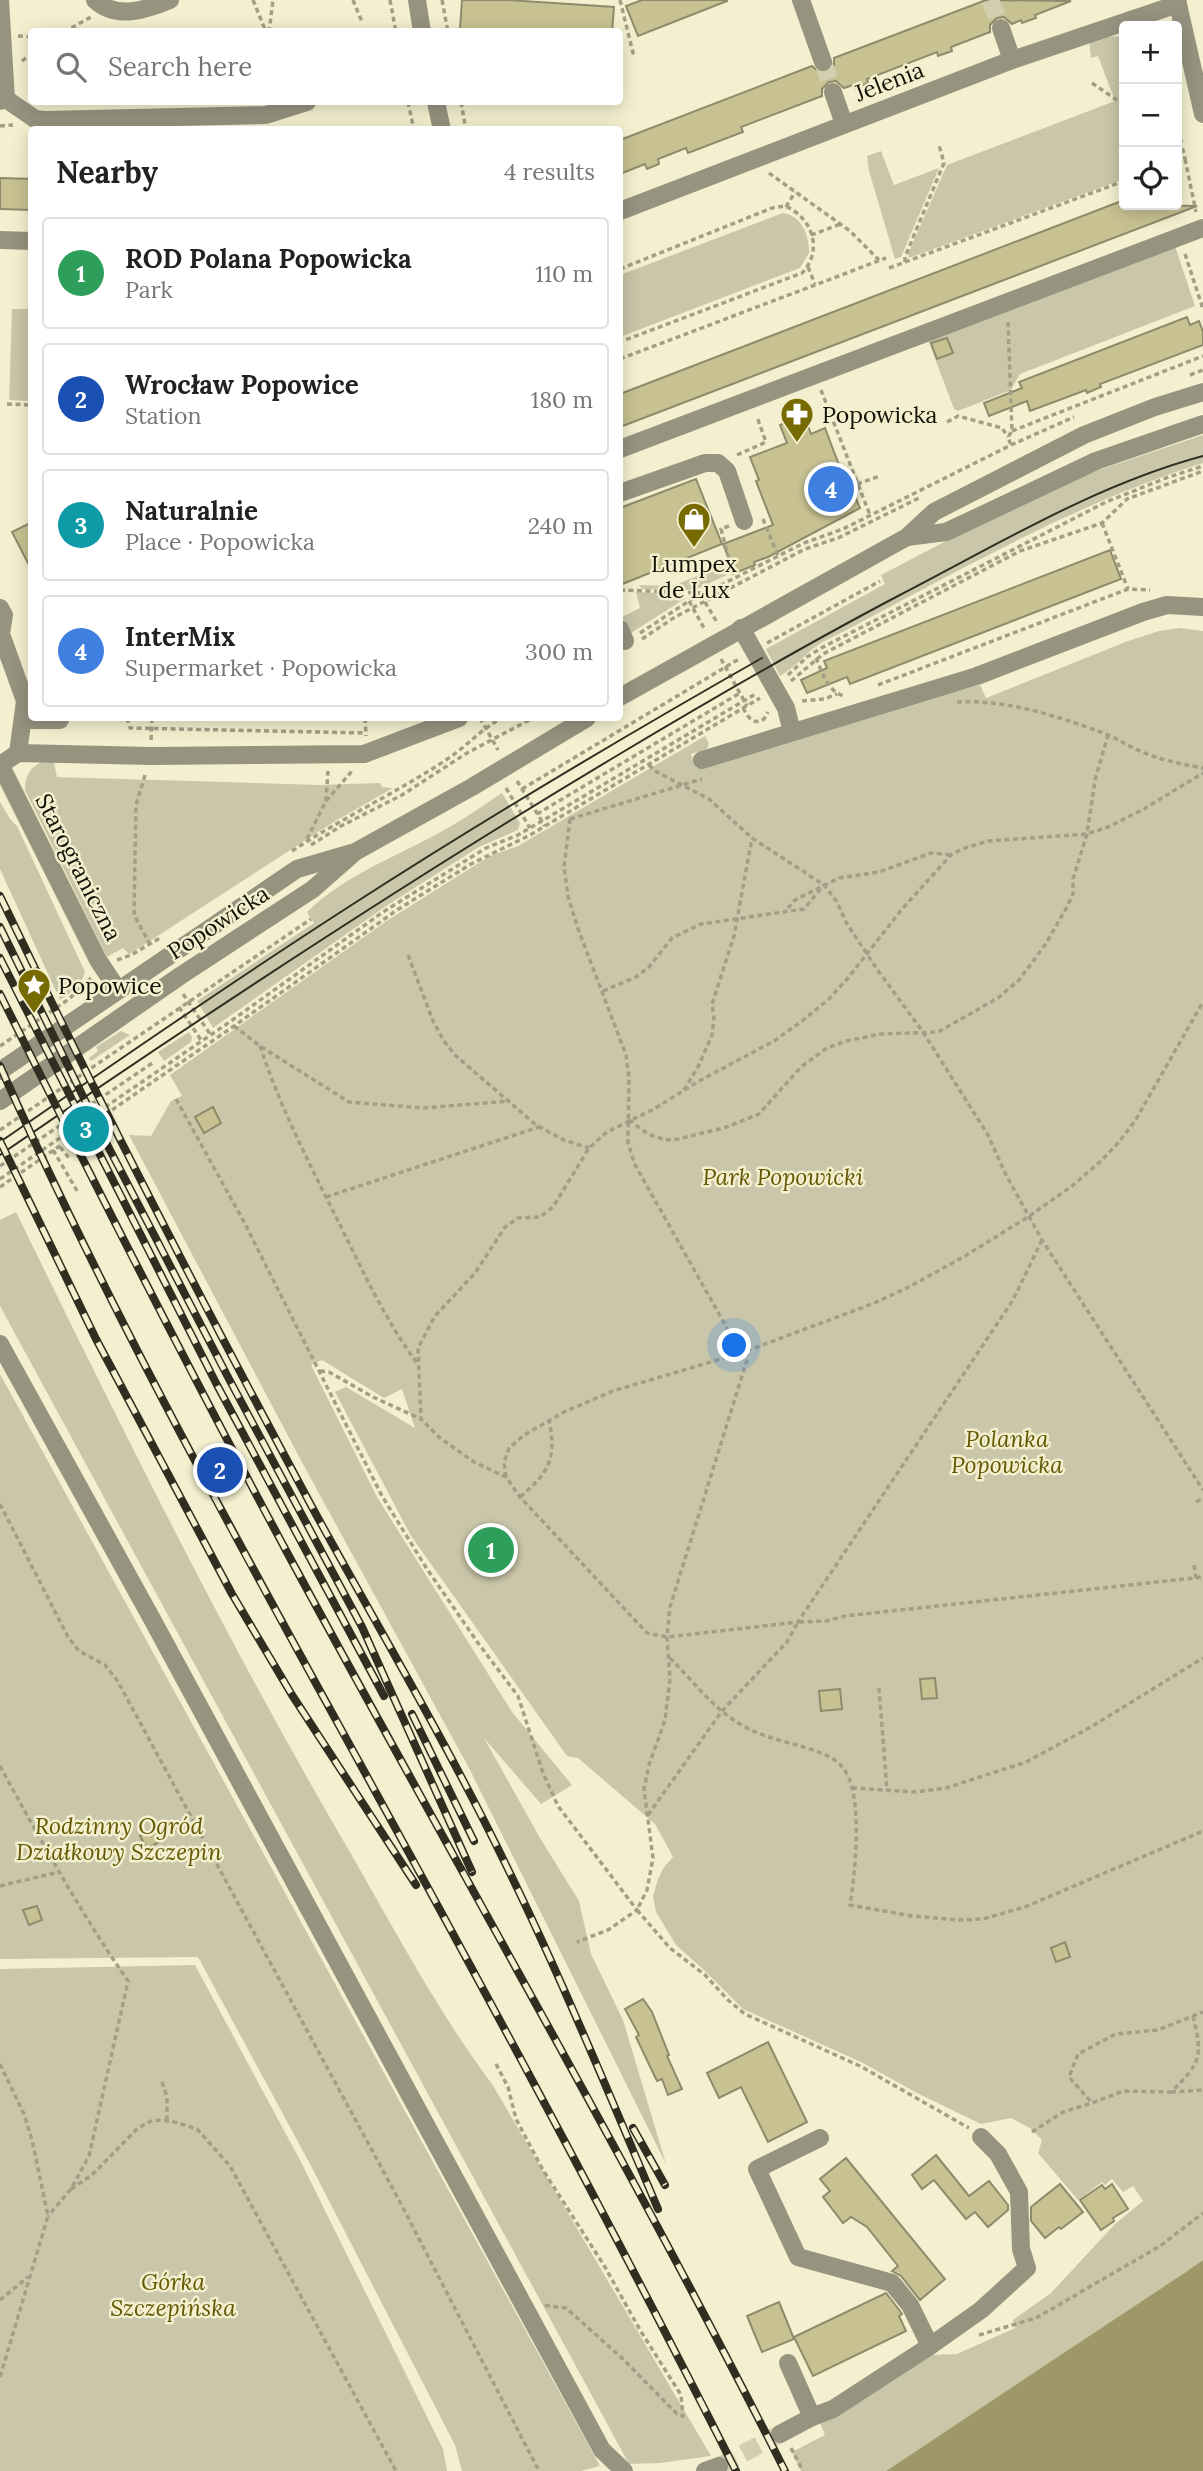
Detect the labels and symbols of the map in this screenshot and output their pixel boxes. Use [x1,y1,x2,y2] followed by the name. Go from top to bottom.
[849,55,928,108] street label: Jelenia
[778,395,816,444] pharmacy icon: Popowicka
[822,400,938,429] place label: Popowicka
[808,463,854,515] pin: 4
[675,500,713,549] shop icon: Lumpex de Lux
[651,549,737,604] place label: Lumpex de Lux
[29,789,129,946] street label: Starograniczna
[162,878,274,966] street label: Popowicka
[15,966,53,1015] place icon: Popowice
[58,971,162,1000] place label: Popowice
[63,1103,109,1155] pin: 3
[702,1162,864,1191] park label: Park Popowicki
[717,1328,751,1362] your location
[951,1424,1063,1479] park label: Polanka Popowicka
[197,1444,243,1496] pin: 2
[468,1524,514,1576] pin: 1
[16,1811,222,1866] park label: Rodzinny Ogród Działkowy Szczepin
[110,2267,236,2322] park label: Górka Szczepińska

